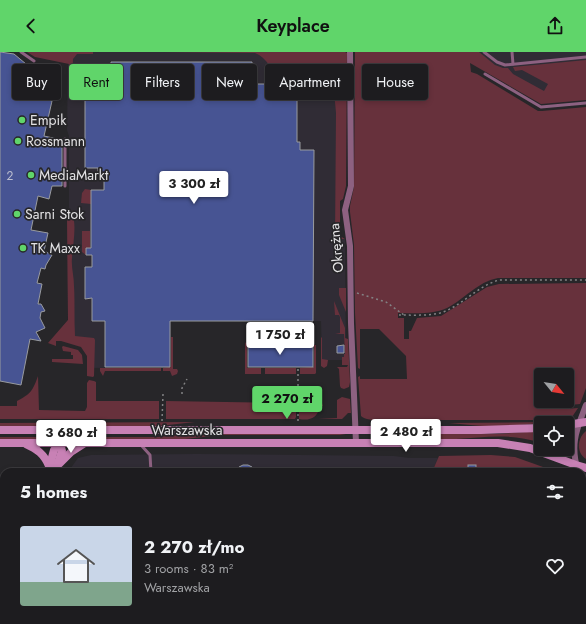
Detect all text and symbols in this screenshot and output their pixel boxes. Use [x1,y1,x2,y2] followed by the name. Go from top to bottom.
[256,13,330,39] text: Keyplace
[20,15,42,37] icon: back
[544,15,566,37] icon: share
[12,64,61,100] chip: Buy
[69,64,123,100] chip: Rent
[131,64,194,100] chip: Filters
[202,64,257,100] chip: New
[265,64,354,100] chip: Apartment
[362,64,428,100] chip: House
[30,110,67,130] place label: Empik
[17,115,27,125] marker: Empik
[26,131,85,151] place label: Rossmann
[13,136,23,146] marker: Rossmann
[39,165,109,185] place label: MediaMarkt
[7,167,14,185] house number: 2
[26,170,36,180] marker: MediaMarkt
[153,171,235,205] pin: 3 300 zł
[168,174,220,193] text: 3 300 zł
[25,204,85,224] place label: Sarni Stok
[12,209,22,219] marker: Sarni Stok
[324,222,348,274] street label: Okrężna
[31,238,80,258] place label: TK Maxx
[18,243,28,253] marker: TK Maxx
[239,322,321,356] pin: 1 750 zł
[255,325,305,344] text: 1 750 zł
[534,368,574,408] north arrow
[534,368,574,456] map controls
[246,386,328,420] pin: 2 270 zł
[261,389,313,408] text: 2 270 zł
[534,416,574,456] button: locate
[365,419,447,453] pin: 2 480 zł
[30,420,112,454] pin: 3 680 zł
[152,420,222,440] street label: Warszawska
[380,422,432,441] text: 2 480 zł
[45,423,97,442] text: 3 680 zł
[20,480,87,504] text: 5 homes
[544,481,566,503] icon: filters
[144,535,245,559] text: 2 270 zł/mo
[52,542,100,590] icon: home
[544,555,566,577] icon: heart
[144,559,233,578] text: 3 rooms · 83 m²
[144,578,210,597] text: Warszawska

